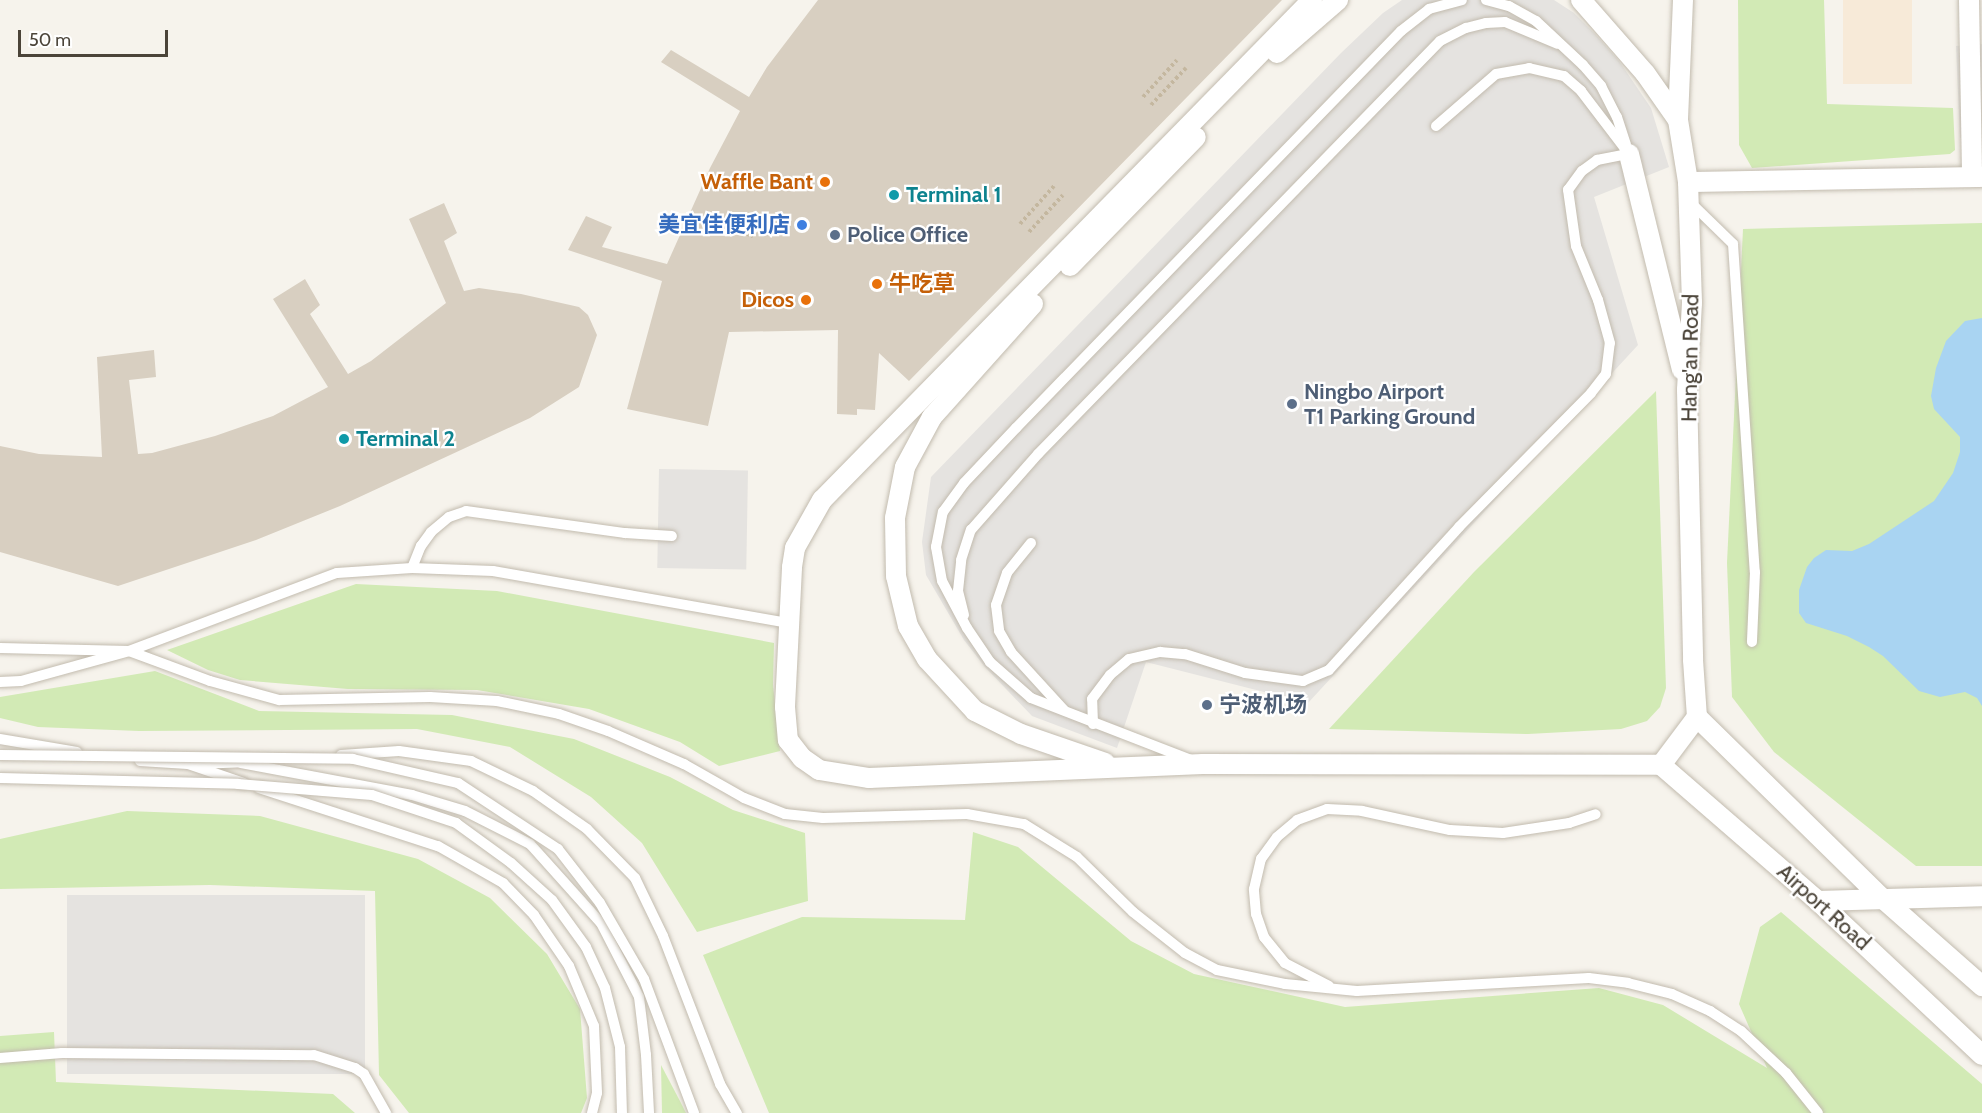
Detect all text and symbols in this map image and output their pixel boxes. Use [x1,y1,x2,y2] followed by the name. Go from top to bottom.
[21,18,171,56] scale bar
[29,29,71,51] text: 50 m
[701,169,813,195] place label: Waffle Bant
[818,175,832,189] marker: Waffle Bant
[906,182,1002,208] place label: Terminal 1
[887,188,901,202] marker: Terminal 1
[658,212,790,238] place label: 美宜佳便利店
[795,218,809,232] marker: 美宜佳便利店
[847,222,968,248] place label: Police Office
[828,228,842,242] marker: Police Office
[889,271,955,297] place label: 牛吃草
[870,277,884,291] marker: 牛吃草
[741,287,794,313] place label: Dicos
[799,293,813,307] marker: Dicos
[1676,294,1704,422] street label: Hang'an Road
[1304,378,1475,430] place label: Ningbo Airport T1 Parking Ground
[1285,397,1299,411] marker: Ningbo Airport T1 Parking Ground
[356,426,455,452] place label: Terminal 2
[337,432,351,446] marker: Terminal 2
[1219,692,1307,718] place label: 宁波机场
[1200,698,1214,712] marker: 宁波机场
[1772,858,1876,956] street label: Airport Road

